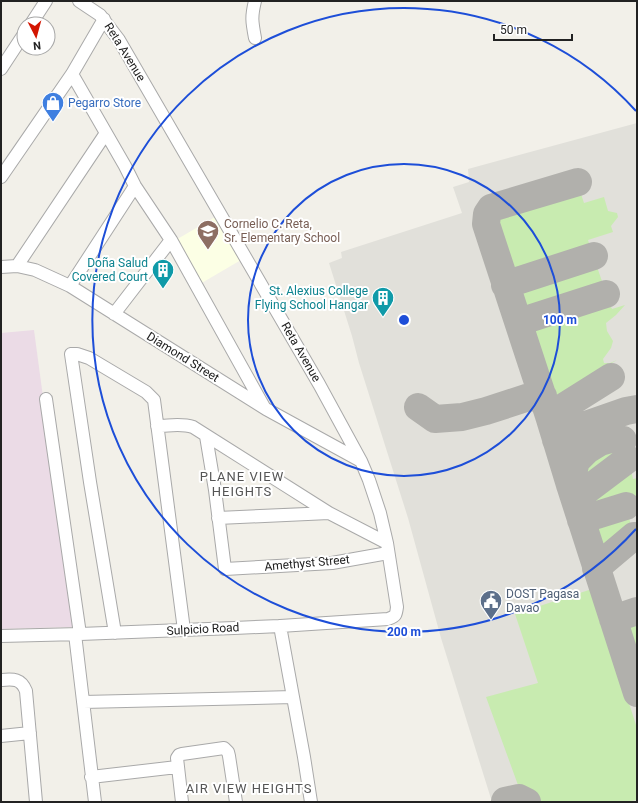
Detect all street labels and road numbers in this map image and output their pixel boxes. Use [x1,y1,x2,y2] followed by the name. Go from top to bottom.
[101,20,149,84] street label: Reta Avenue
[278,320,324,384] street label: Reta Avenue
[144,329,222,385] street label: Diamond Street
[264,552,350,574] street label: Amethyst Street
[166,620,240,638] street label: Sulpicio Road

